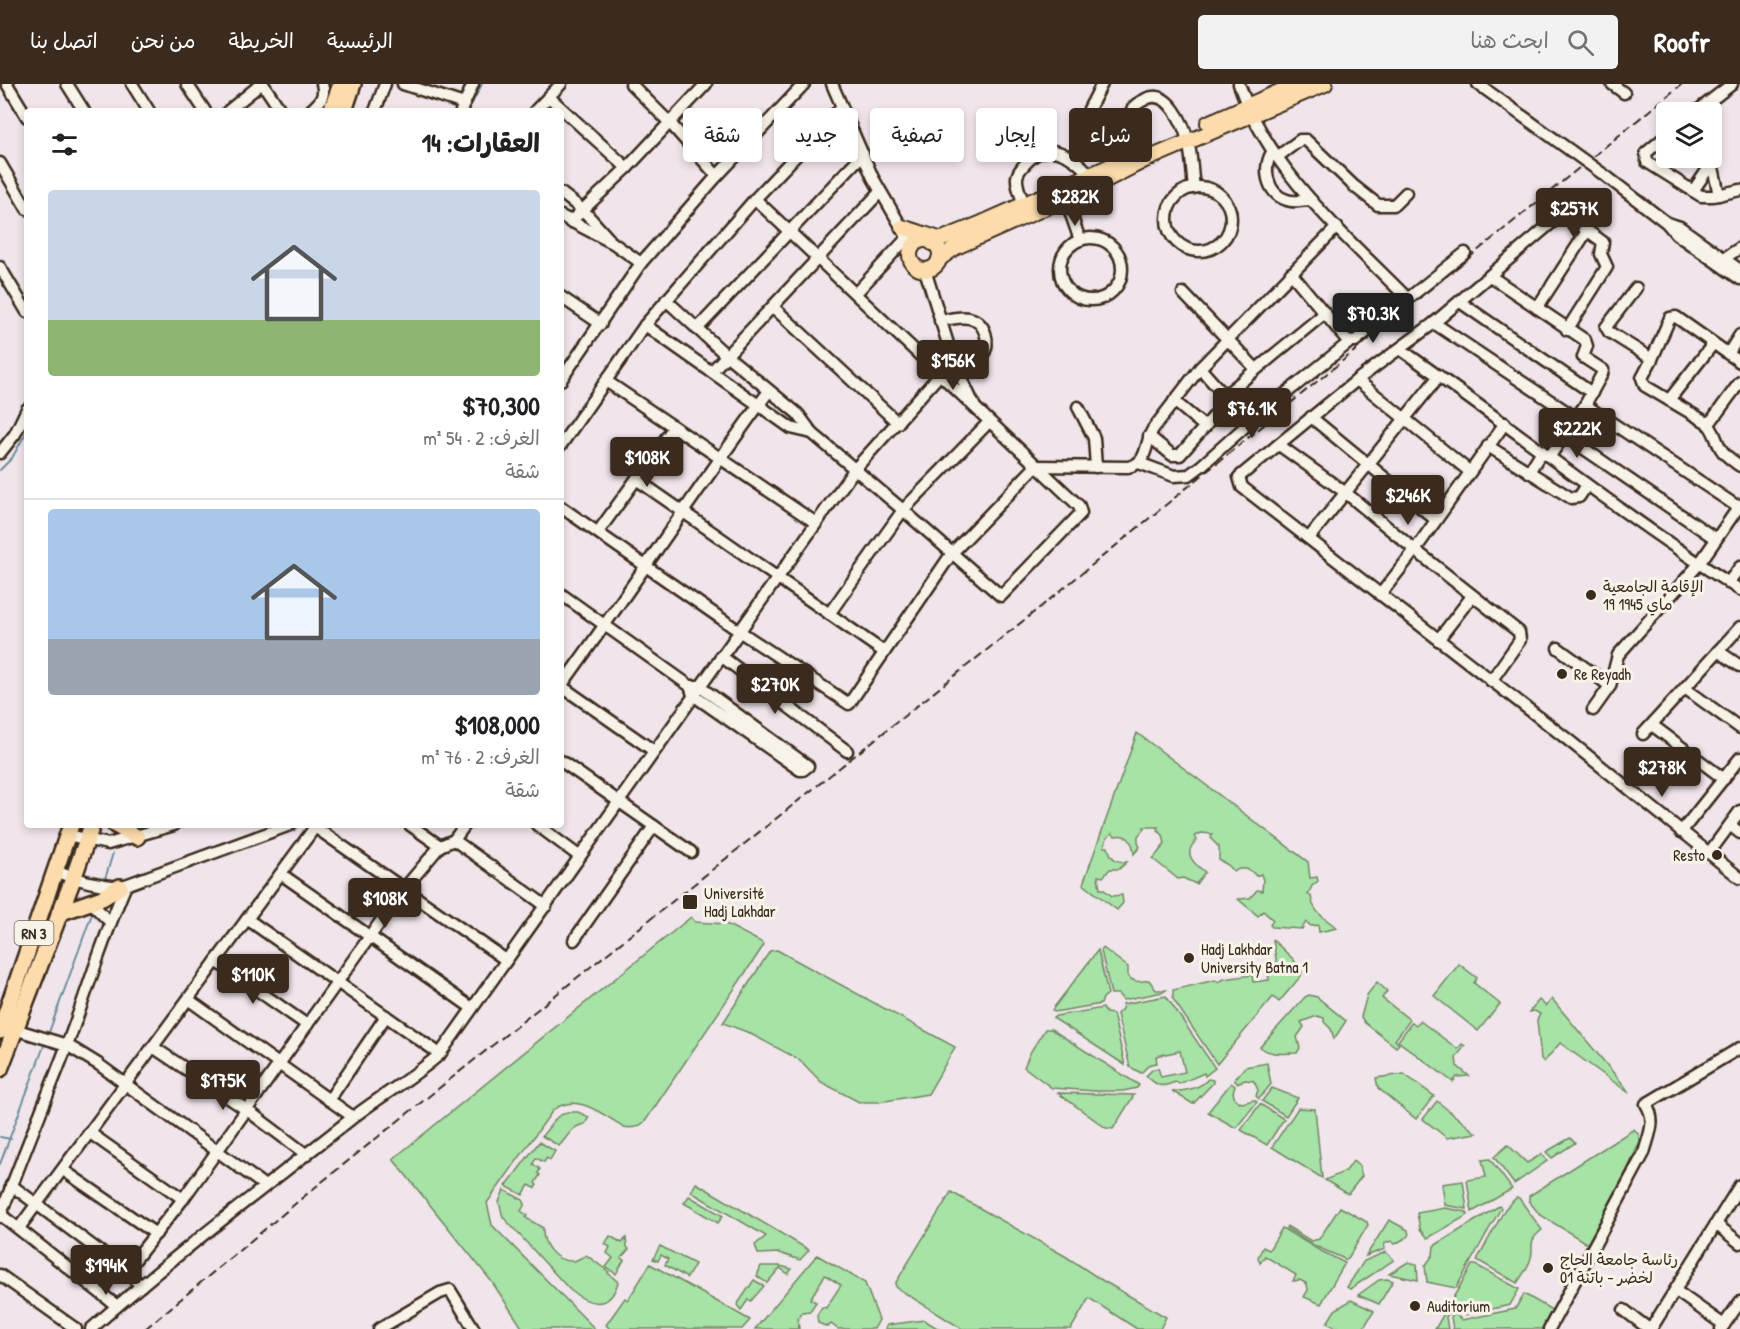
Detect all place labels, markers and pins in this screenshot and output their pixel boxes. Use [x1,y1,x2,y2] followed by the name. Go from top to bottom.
[1033,176,1117,227] pin: $282K
[1532,188,1616,239] pin: $257K
[1324,293,1422,344] pin: $70.3K
[911,340,995,391] pin: $156K
[1203,388,1301,439] pin: $76.1K
[1535,408,1619,459] pin: $222K
[605,437,689,488] pin: $108K
[1366,475,1450,526] pin: $246K
[1603,575,1703,616] place label: الإقامة الجامعية 19 ماي 1945
[1584,588,1598,602] marker: الإقامة الجامعية 19 ماي 1945
[1574,663,1631,685] place label: Re Reyadh
[733,664,817,715] pin: $270K
[1555,667,1569,681] marker: Re Reyadh
[1620,747,1704,798] pin: $278K
[1673,844,1706,866] place label: Resto
[1710,848,1724,862] marker: Resto
[343,878,427,929] pin: $108K
[704,882,776,922] place label: Université Hadj Lakhdar
[681,893,699,911] marker: Université Hadj Lakhdar
[1201,938,1308,978] place label: Hadj Lakhdar University Batna 1
[1182,951,1196,965] marker: Hadj Lakhdar University Batna 1
[211,954,295,1005] pin: $110K
[181,1060,265,1111] pin: $175K
[64,1245,148,1296] pin: $194K
[1560,1248,1678,1288] place label: رئاسة جامعة الحاج لخضر - باتنة 01
[1541,1261,1555,1275] marker: رئاسة جامعة الحاج لخضر - باتنة 01
[1427,1295,1490,1317] place label: Auditorium
[1408,1299,1422,1313] marker: Auditorium

